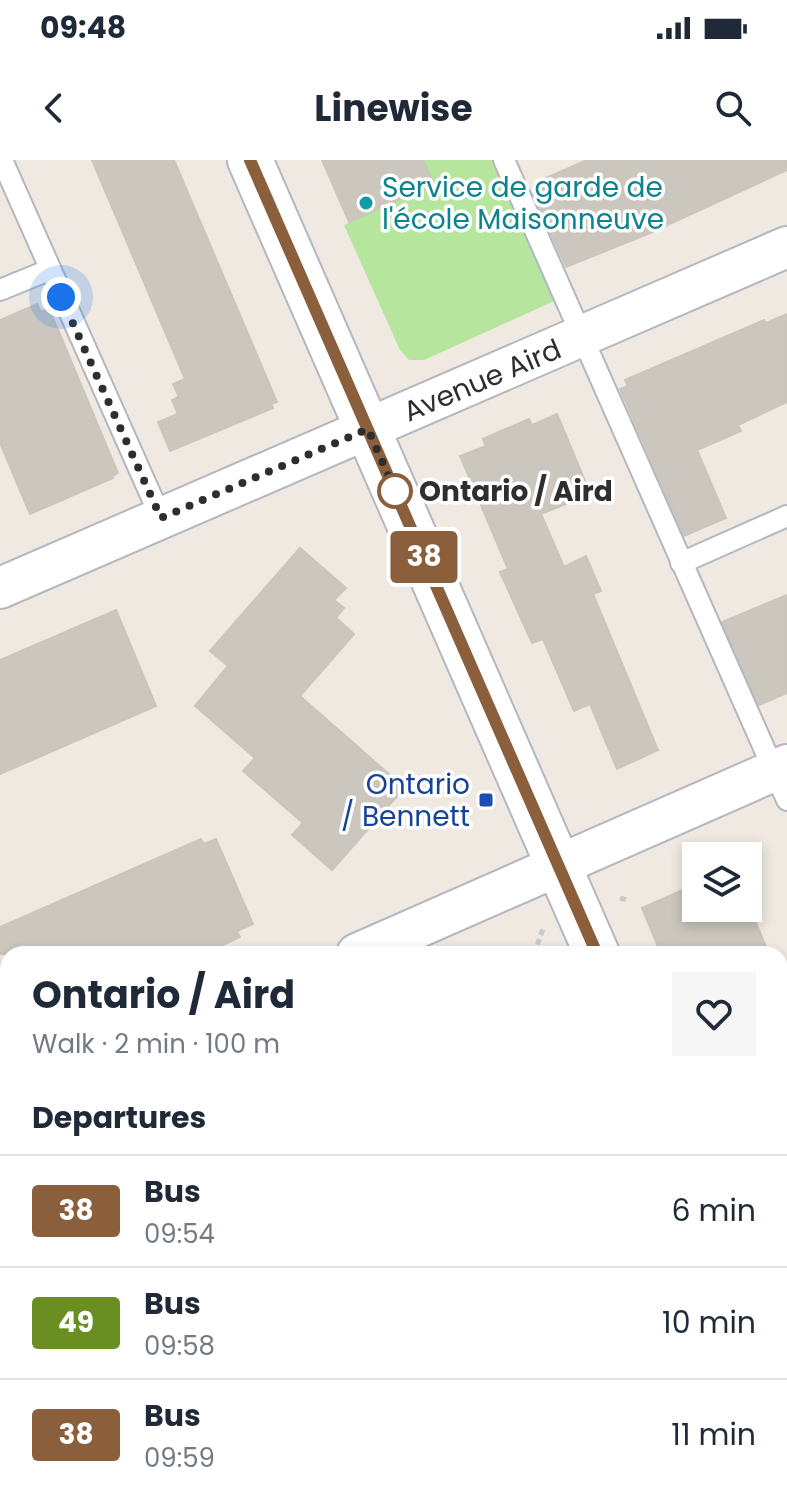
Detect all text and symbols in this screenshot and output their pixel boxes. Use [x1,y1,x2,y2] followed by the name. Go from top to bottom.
[40,6,126,49] text: 09:48
[314,83,473,134] text: Linewise
[32,86,76,130] icon: back
[711,86,755,130] icon: search
[382,168,664,239] place label: Service de garde de l'école Maisonneuve
[357,194,375,212] marker: Service de garde de l'école Maisonneuve
[41,277,81,317] your location
[397,330,567,431] street label: Avenue Aird
[419,472,613,511] place label: Ontario / Aird
[378,474,412,508] marker: Ontario / Aird
[388,531,460,583] line badge: 38
[406,537,442,576] text: 38
[341,765,470,836] place label: Ontario / Bennett
[477,791,495,809] marker: Ontario / Bennett
[682,842,762,922] map controls
[682,842,762,922] button: layers
[32,968,295,1021] text: Ontario / Aird
[672,972,756,1056] button: heart
[32,1026,280,1062] text: Walk · 2 min · 100 m
[32,1096,206,1139] text: Departures
[144,1170,201,1213] text: Bus
[671,1189,756,1232] text: 6 min
[58,1191,94,1230] text: 38
[144,1216,215,1252] text: 09:54
[144,1282,201,1325] text: Bus
[662,1301,756,1344] text: 10 min
[58,1303,94,1342] text: 49
[144,1328,215,1364] text: 09:58
[144,1394,201,1437] text: Bus
[671,1413,756,1456] text: 11 min
[58,1415,94,1454] text: 38
[144,1440,215,1476] text: 09:59

